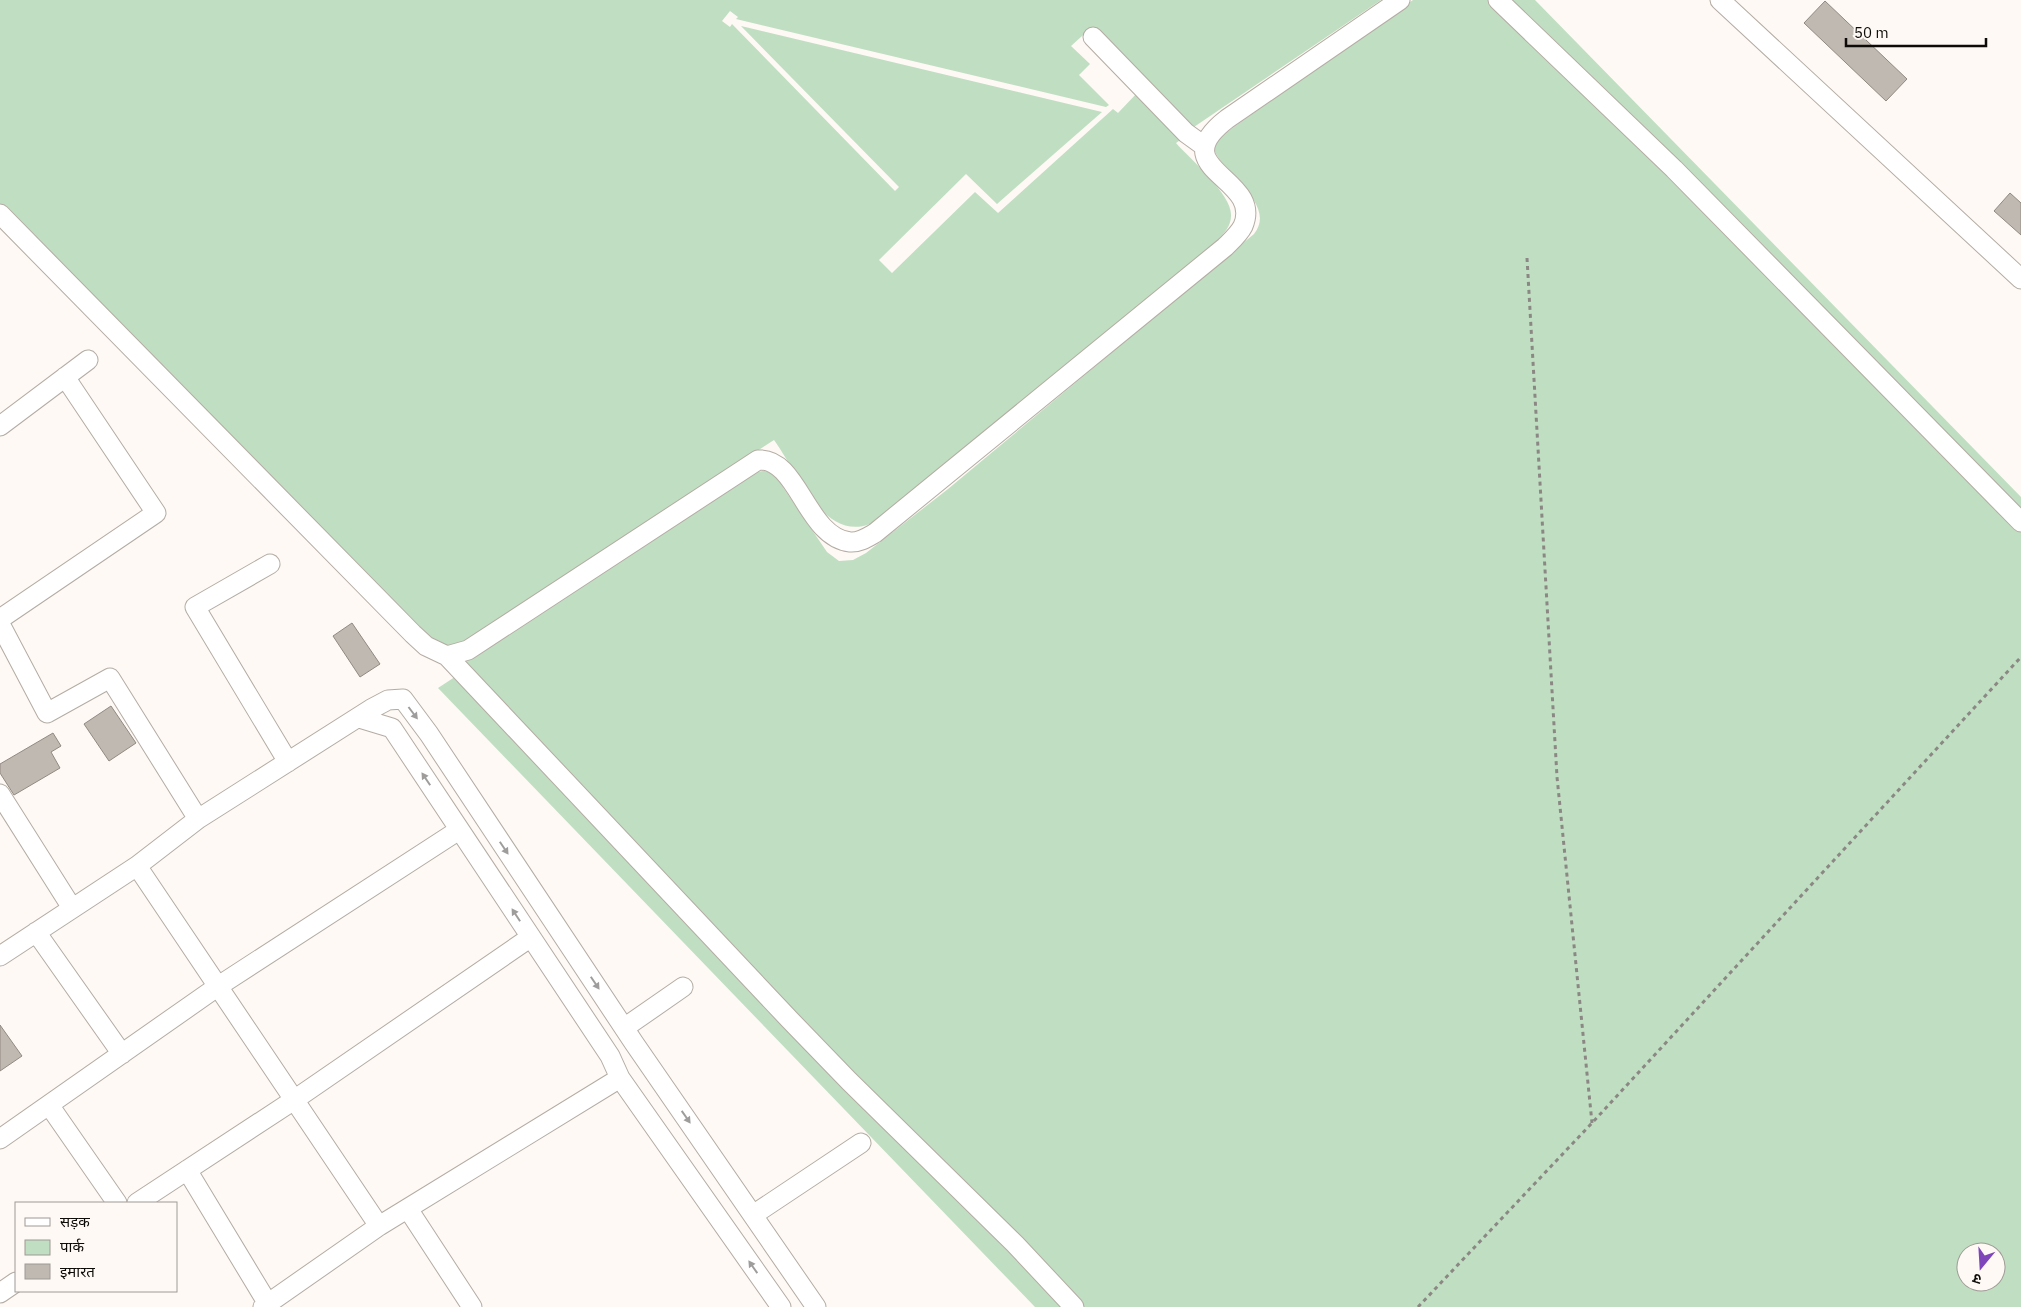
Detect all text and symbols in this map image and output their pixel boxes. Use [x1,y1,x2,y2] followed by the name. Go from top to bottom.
[1846,15,1986,47] scale bar
[1854,23,1889,42] text: 50 m
[408,706,418,720] one-way arrow
[421,773,431,786] one-way arrow
[500,841,509,854] one-way arrow
[511,908,521,922] one-way arrow
[590,976,599,990] one-way arrow
[681,1111,691,1124] one-way arrow
[15,1202,178,1292] legend
[60,1212,90,1231] text: सड़क
[60,1237,84,1256] text: पार्क
[1956,1242,2006,1292] north arrow
[748,1260,758,1274] one-way arrow
[60,1262,95,1281] text: इमारत
[1970,1269,1984,1289] text: उ

